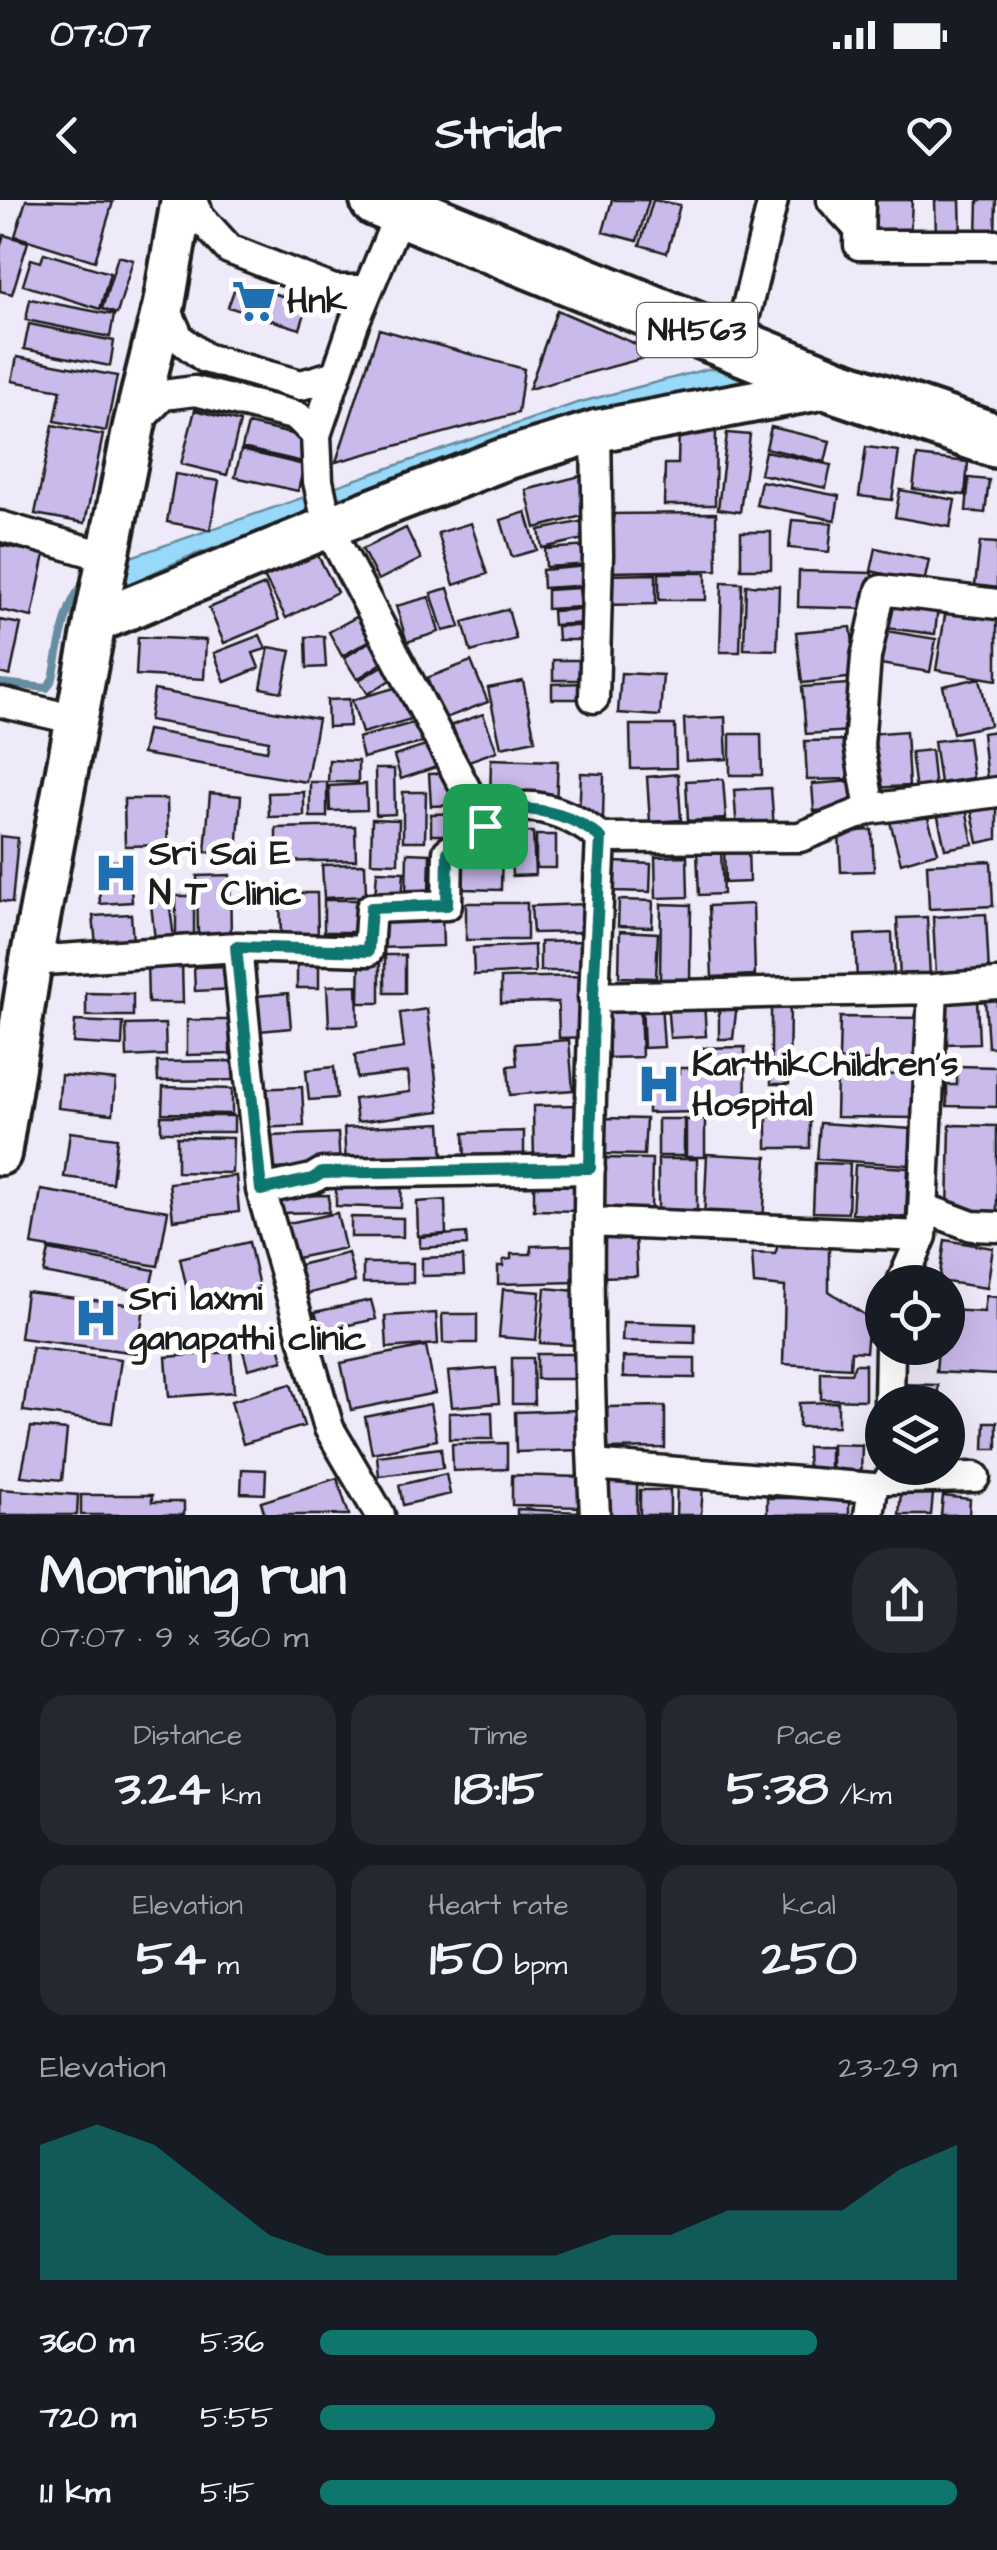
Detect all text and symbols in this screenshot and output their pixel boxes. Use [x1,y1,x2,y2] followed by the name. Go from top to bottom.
[50,9,151,61] text: 07:07
[435,104,562,166] text: Stridr
[40,108,95,163] icon: back
[902,108,957,163] icon: heart
[230,277,278,325] supermarket icon: Hnk
[287,277,348,326] place label: Hnk
[637,303,757,357] road number: NH563
[443,784,528,869] pin
[458,799,513,854] icon: arrive
[148,829,301,918] place label: Sri Sai E N T Clinic
[92,849,140,897] hospital icon: Sri Sai E N T Clinic
[692,1040,958,1130] place label: KarthikChildren's Hospital
[635,1060,683,1108] hospital icon: KarthikChildren's Hospital
[865,1265,965,1485] map controls
[865,1265,965,1365] button: locate
[128,1274,366,1365] place label: Sri laxmi ganapathi clinic
[72,1294,120,1342] hospital icon: Sri laxmi ganapathi clinic
[865,1385,965,1485] button: layers
[40,1539,346,1615] text: Morning run
[852,1548,957,1653] button: share
[40,1615,308,1660] text: 07:07 · 9 × 360 m
[133,1716,242,1755] text: Distance
[469,1716,528,1755] text: Time
[777,1716,842,1755] text: Pace
[115,1755,210,1824] text: 3.24
[454,1755,543,1824] text: 18:15
[727,1755,828,1824] text: 5:38
[210,1776,260,1815] text: km
[828,1776,891,1815] text: /km
[133,1886,243,1925] text: Elevation
[428,1886,569,1925] text: Heart rate
[782,1886,836,1925] text: kcal
[137,1925,206,1994] text: 54
[430,1925,503,1994] text: 150
[761,1925,857,1994] text: 250
[206,1946,239,1985] text: m
[503,1946,567,1985] text: bpm
[40,2045,166,2090] text: Elevation
[838,2045,957,2090] text: 23–29 m
[40,2320,134,2365] text: 360 m
[200,2320,264,2365] text: 5:36
[40,2395,136,2440] text: 720 m
[200,2395,273,2440] text: 5:55
[40,2470,110,2515] text: 1.1 km
[200,2470,255,2515] text: 5:15

